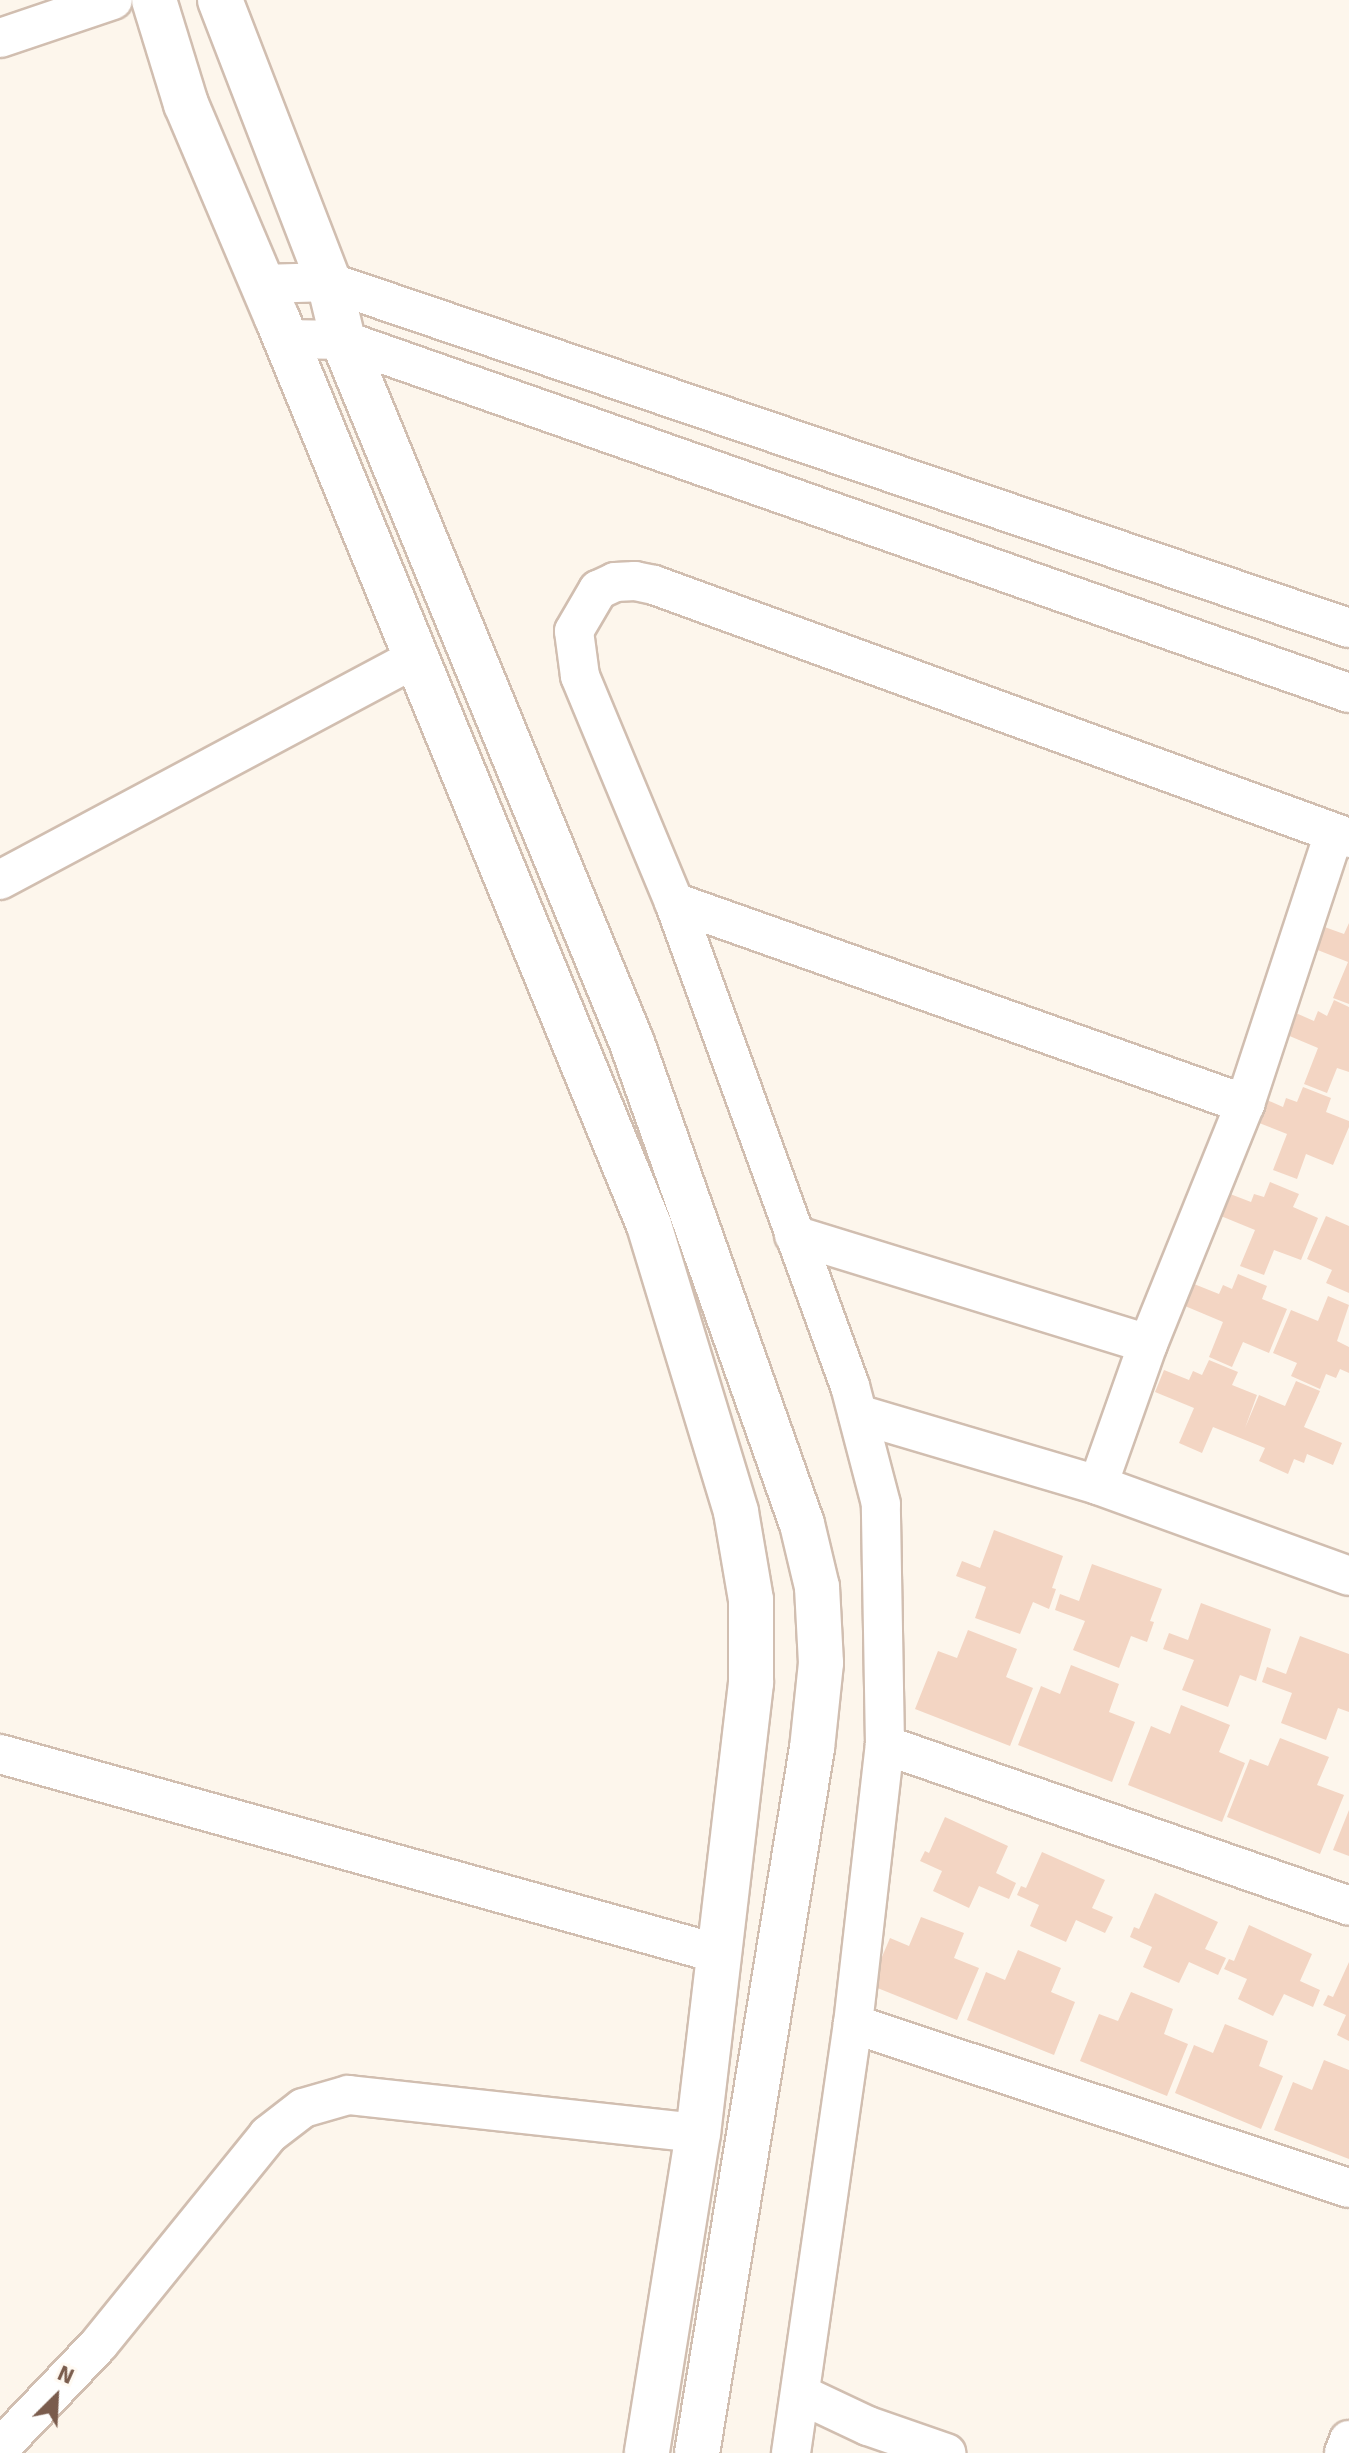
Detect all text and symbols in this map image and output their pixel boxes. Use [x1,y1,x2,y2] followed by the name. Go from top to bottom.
[16,2357,96,2437] north arrow
[53,2359,78,2390] text: N

